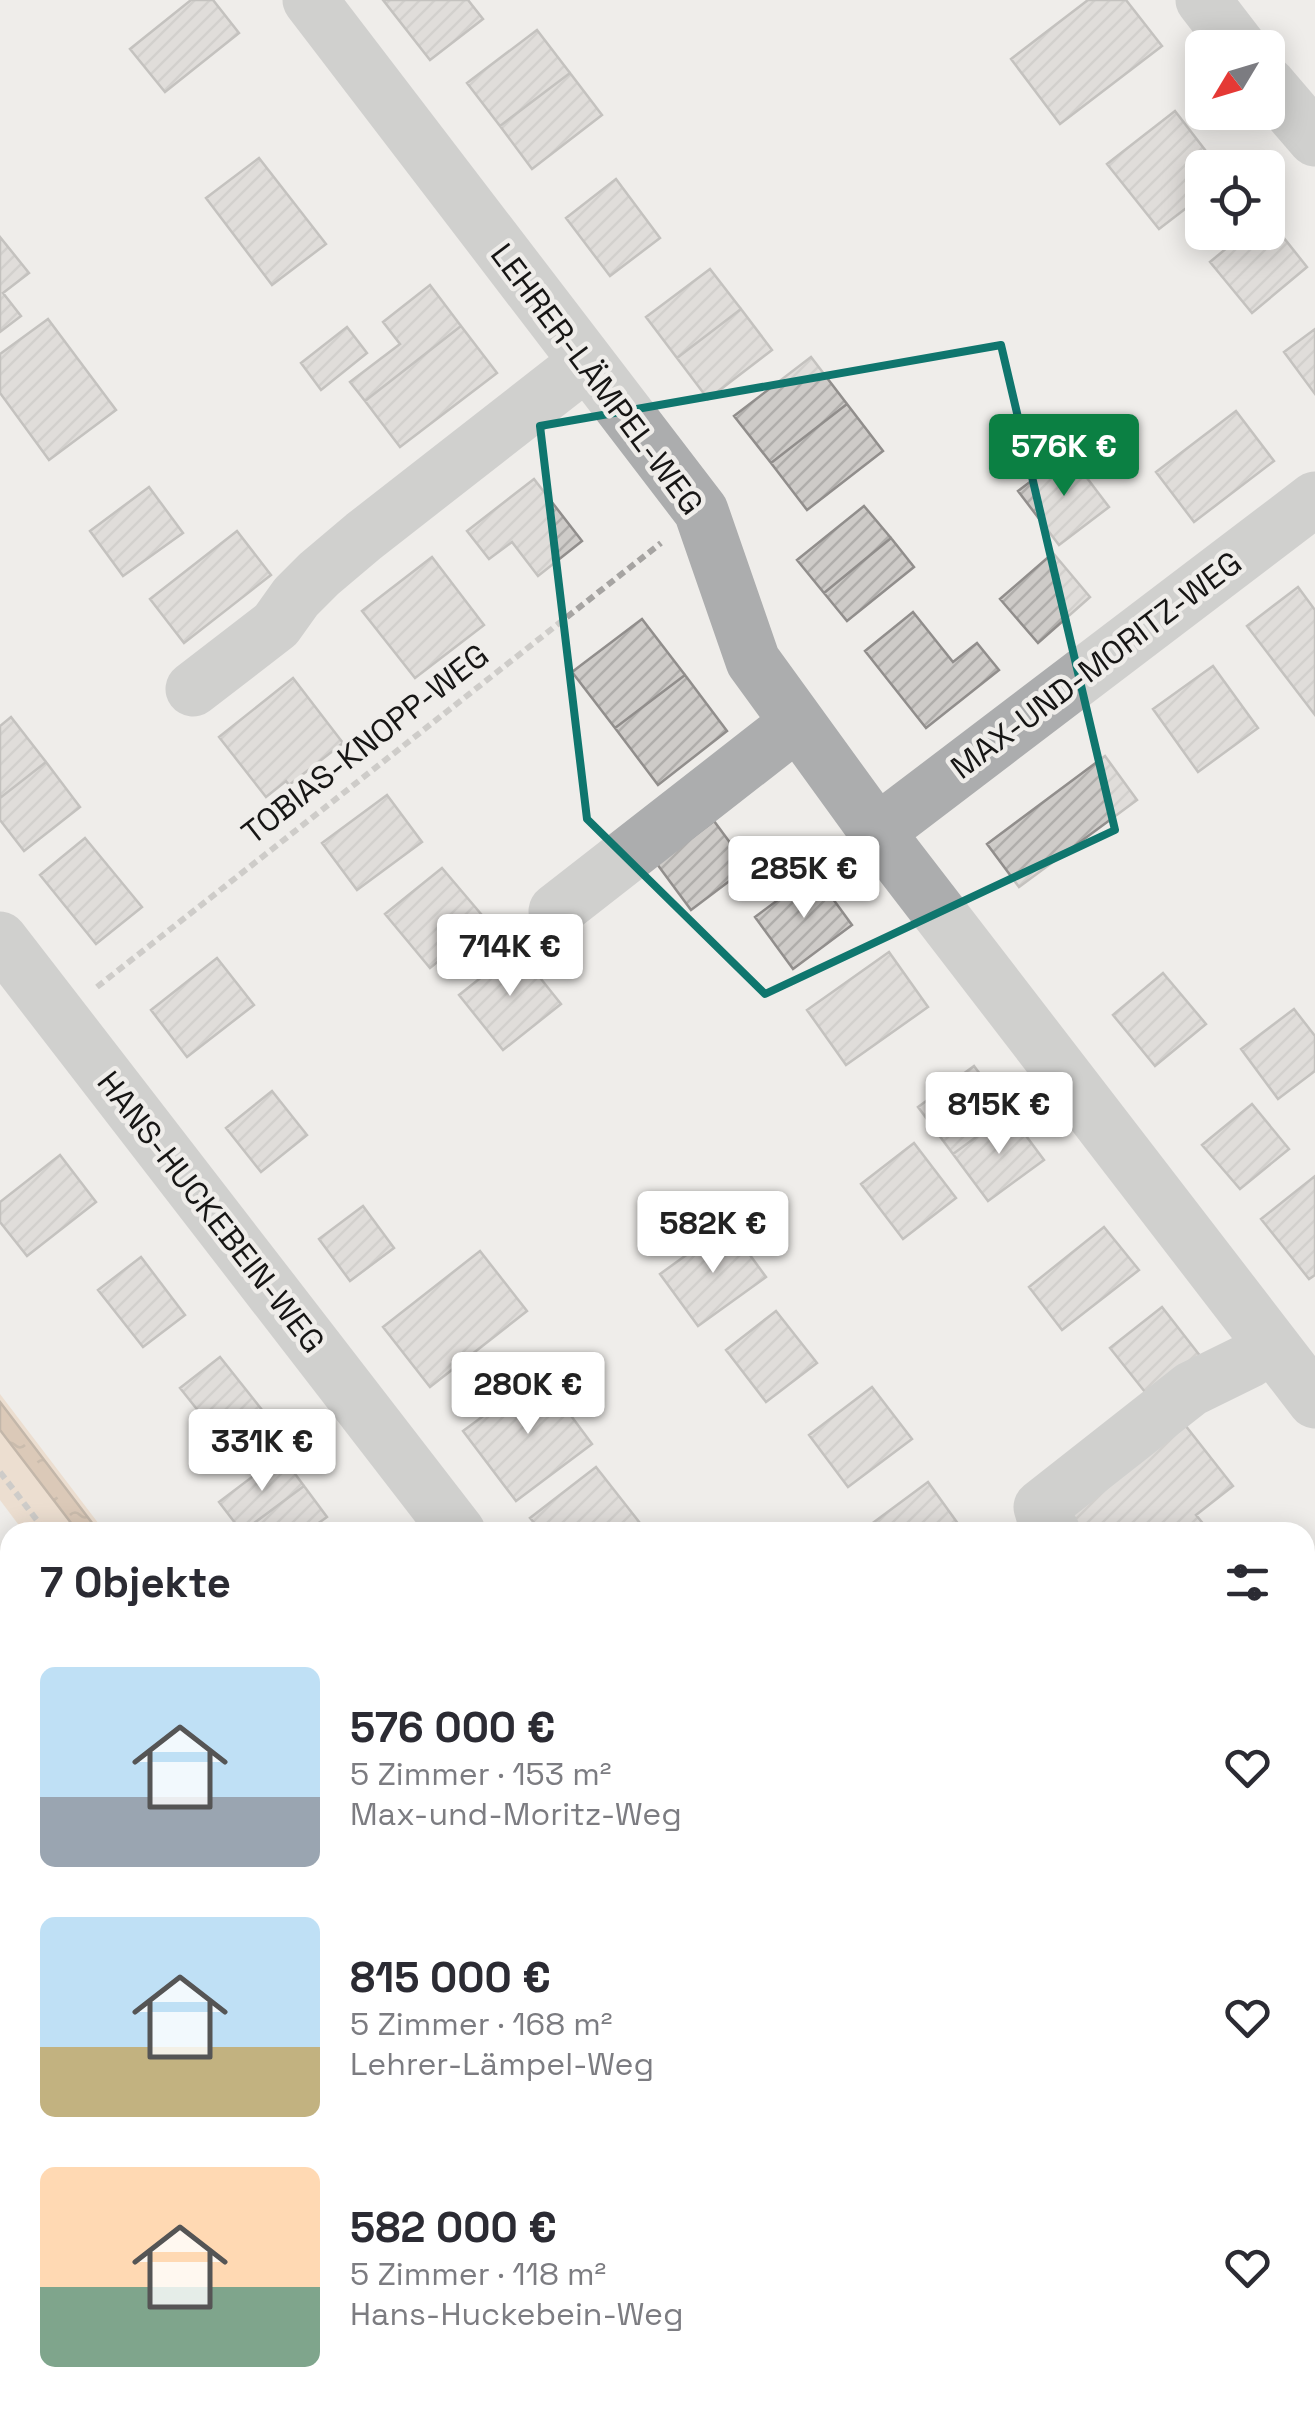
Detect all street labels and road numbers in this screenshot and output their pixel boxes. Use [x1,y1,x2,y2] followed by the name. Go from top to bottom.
[482,236,712,522] street label: LEHRER-LÄMPEL-WEG
[943,543,1249,787] street label: MAX-UND-MORITZ-WEG
[234,635,496,853] street label: TOBIAS-KNOPP-WEG
[89,1063,333,1361] street label: HANS-HUCKEBEIN-WEG

